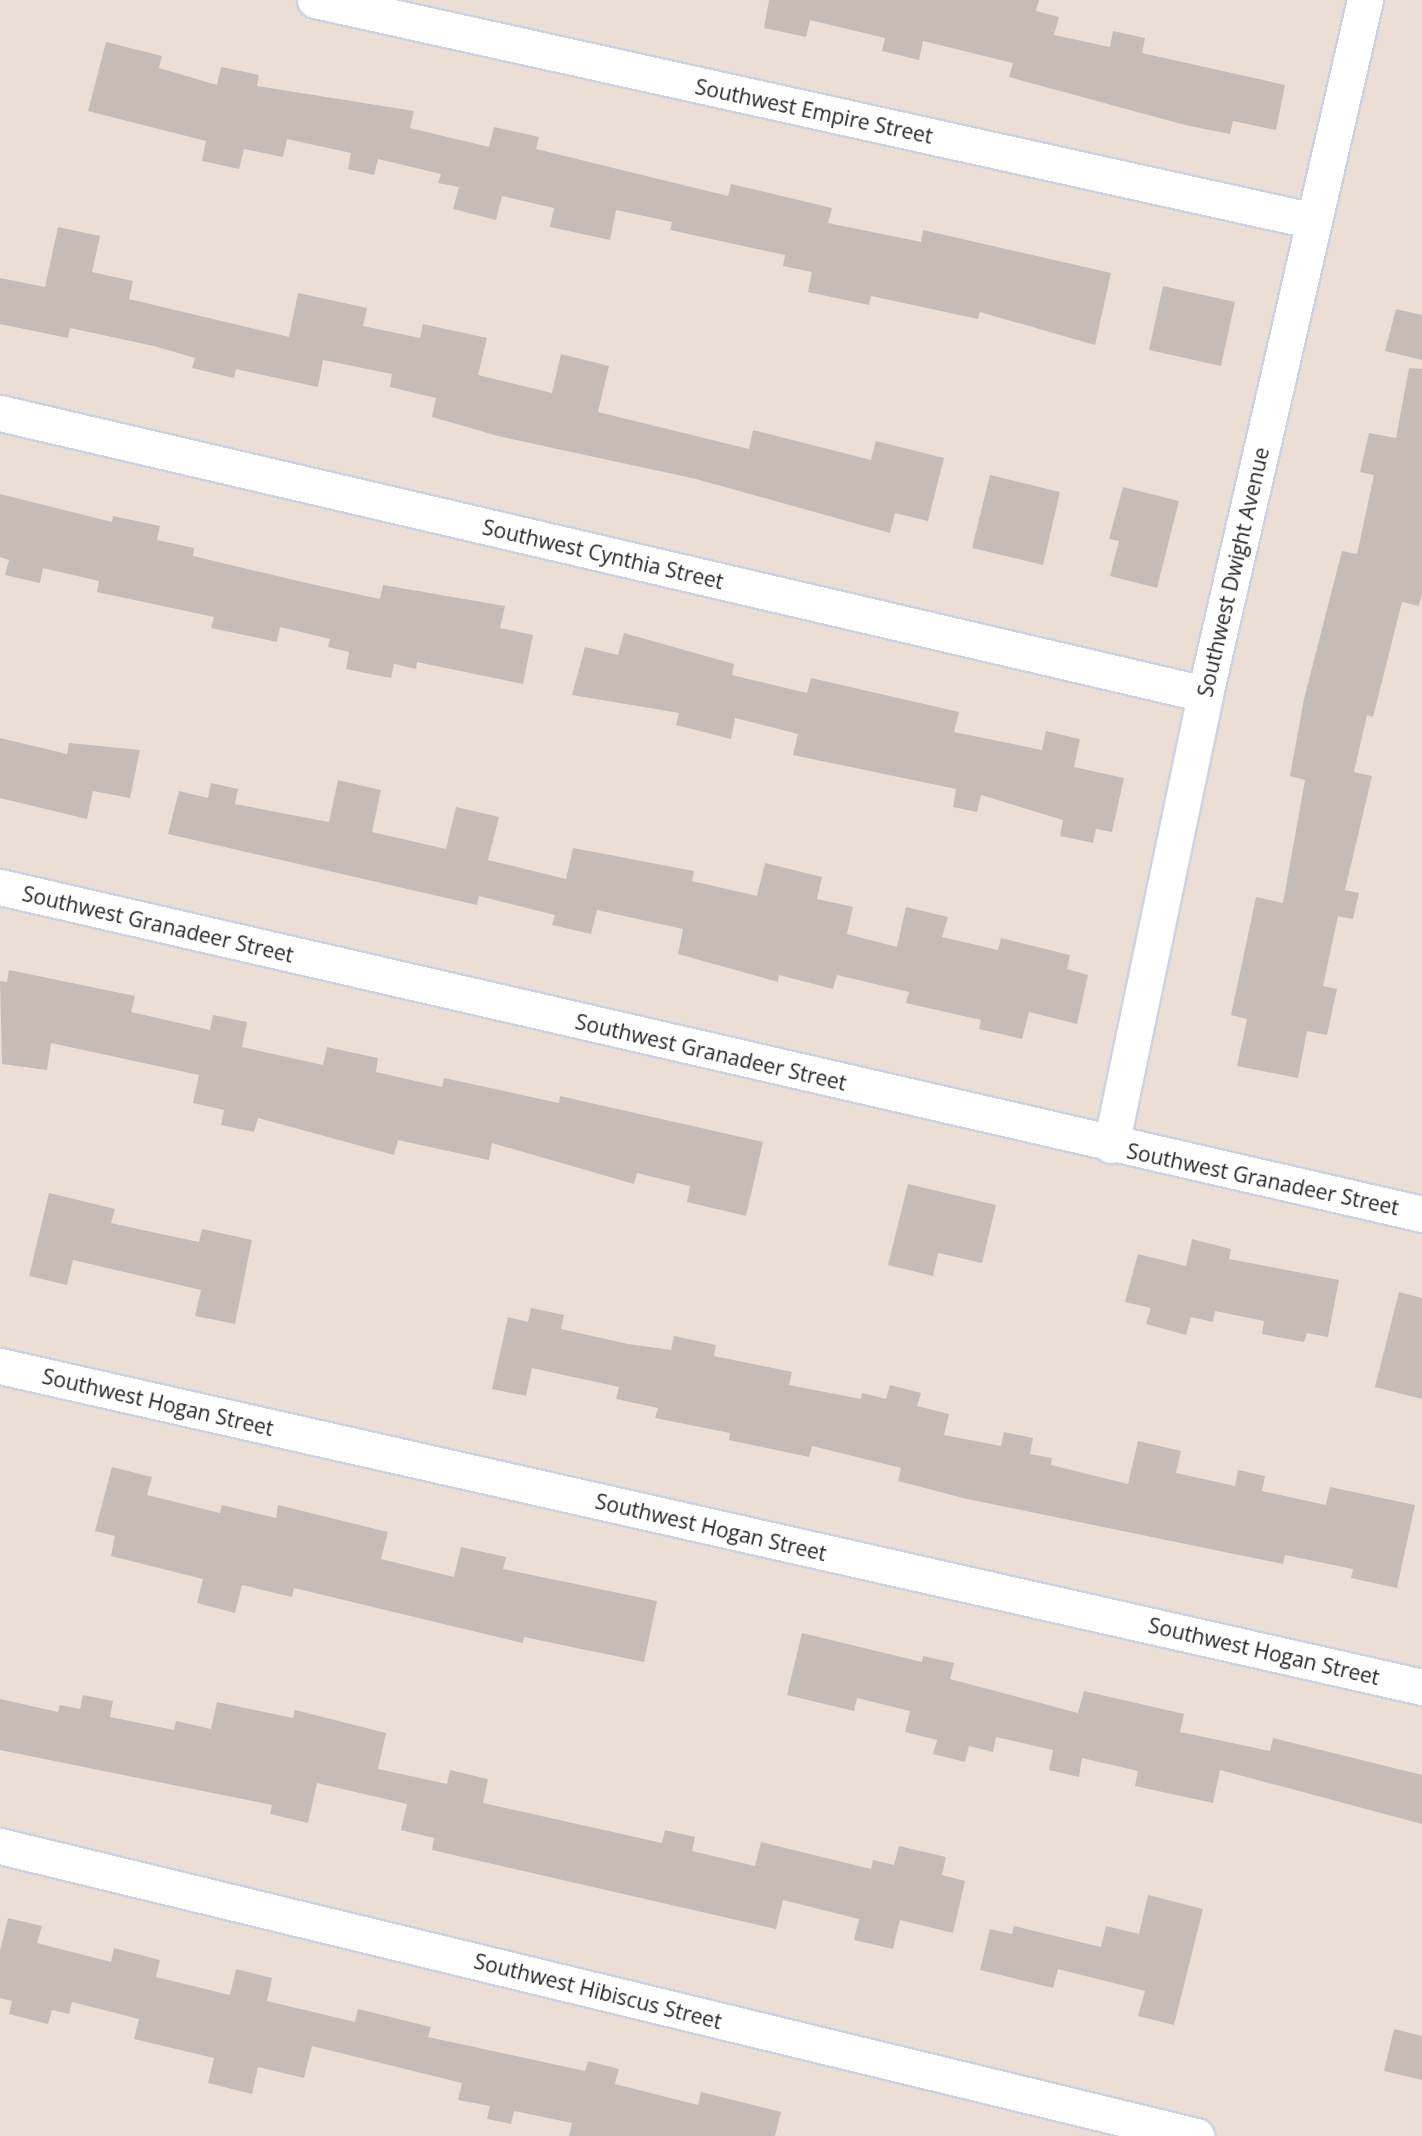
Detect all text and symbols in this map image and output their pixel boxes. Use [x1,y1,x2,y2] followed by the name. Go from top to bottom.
[693,74,935,148] street label: Southwest Empire Street
[1192,445,1274,699] street label: Southwest Dwight Avenue
[480,514,726,594] street label: Southwest Cynthia Street
[20,881,296,967] street label: Southwest Granadeer Street
[573,1009,849,1095] street label: Southwest Granadeer Street
[1125,1138,1401,1220] street label: Southwest Granadeer Street
[40,1363,276,1441] street label: Southwest Hogan Street
[593,1488,829,1566] street label: Southwest Hogan Street
[1146,1612,1382,1690] street label: Southwest Hogan Street
[472,1948,724,2034] street label: Southwest Hibiscus Street

